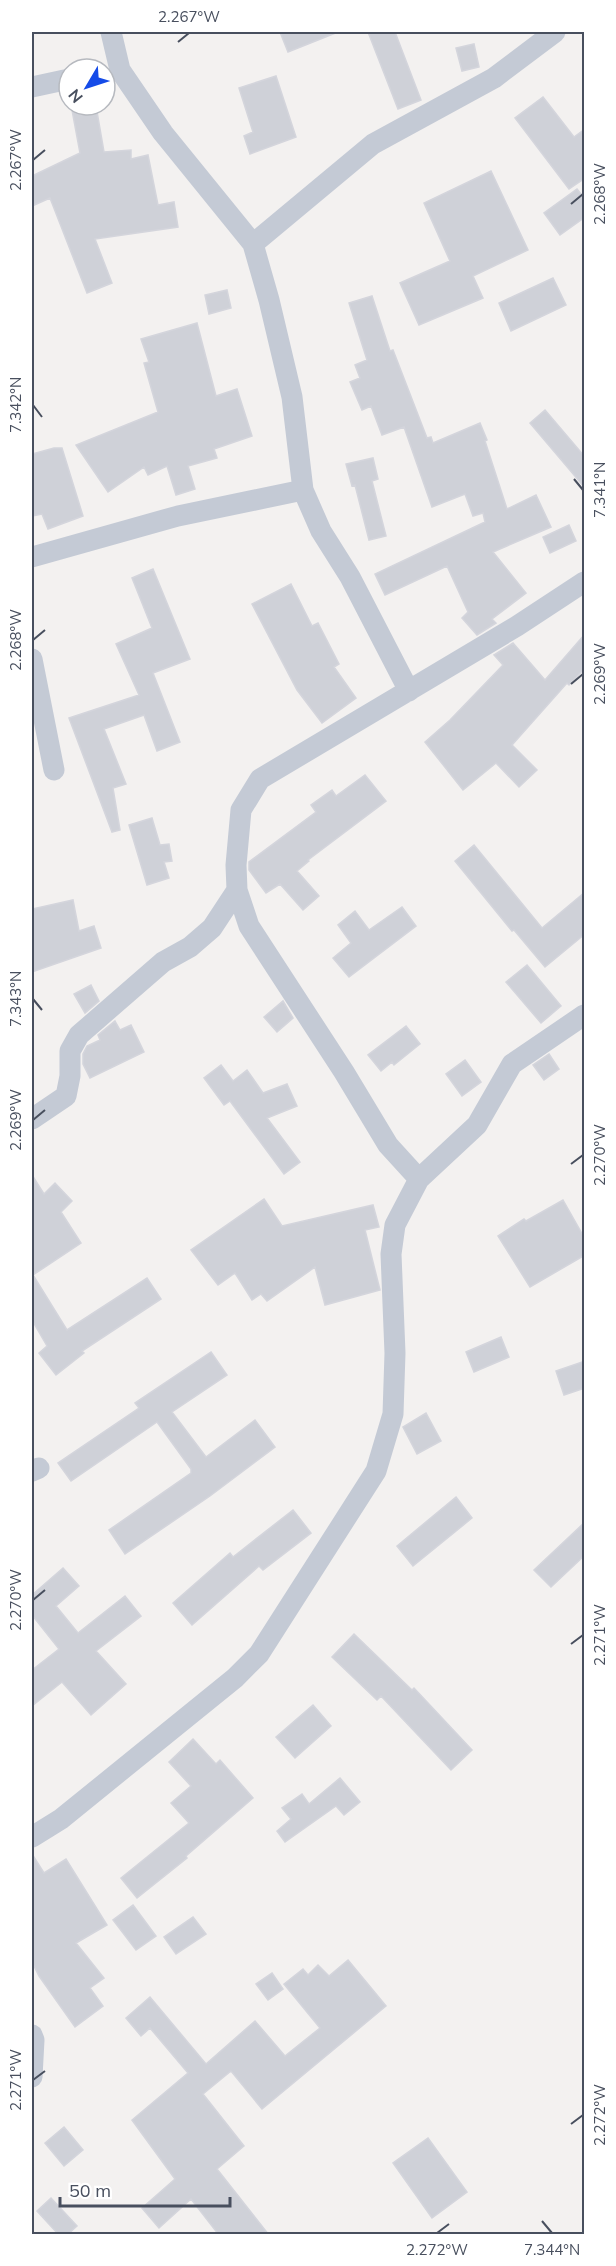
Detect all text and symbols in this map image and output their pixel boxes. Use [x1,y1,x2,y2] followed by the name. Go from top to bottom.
[158,7,220,26] text: 2.267°W
[57,57,117,117] north arrow
[64,85,87,107] text: N
[6,129,25,191] text: 2.267°W
[590,163,609,225] text: 2.268°W
[6,377,25,433] text: 7.342°N
[590,462,609,518] text: 7.341°N
[6,609,25,671] text: 2.268°W
[590,643,609,705] text: 2.269°W
[6,971,25,1027] text: 7.343°N
[6,1089,25,1151] text: 2.269°W
[590,1124,609,1186] text: 2.270°W
[6,1569,25,1631] text: 2.270°W
[590,1604,609,1666] text: 2.271°W
[6,2049,25,2111] text: 2.271°W
[590,2084,609,2146] text: 2.272°W
[60,2170,230,2208] scale bar
[69,2179,111,2202] text: 50 m
[406,2240,468,2259] text: 2.272°W
[524,2240,580,2259] text: 7.344°N

